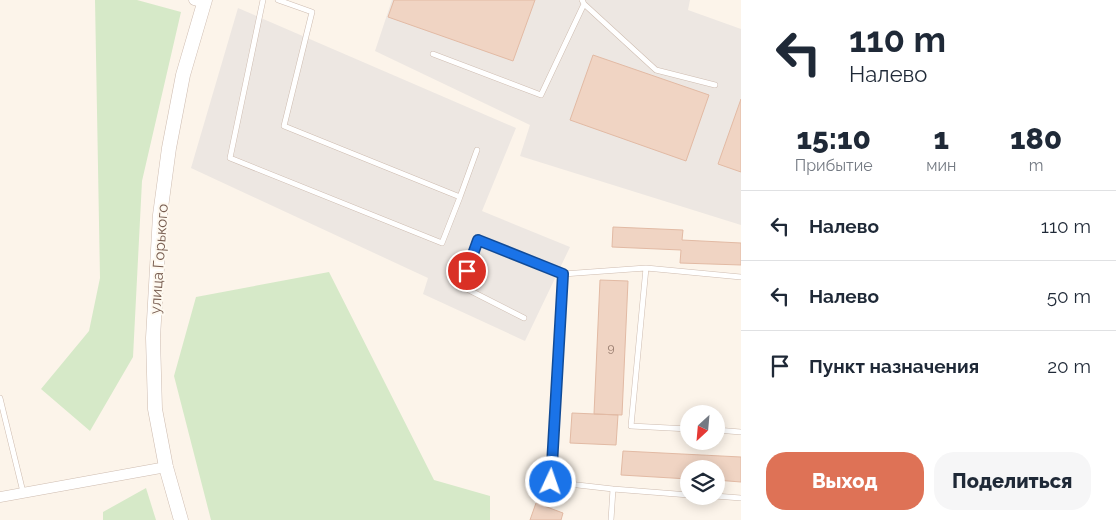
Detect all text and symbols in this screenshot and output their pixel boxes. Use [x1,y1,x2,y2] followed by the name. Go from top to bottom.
[849,19,946,60] text: 110 m
[766,20,831,85] icon: left
[849,61,927,87] text: Налево
[796,121,871,156] text: 15:10
[934,121,949,156] text: 1
[1010,121,1062,156] text: 180
[795,156,873,175] text: Прибытие
[926,156,956,175] text: мин
[1029,156,1044,175] text: m
[146,203,172,315] street label: улица Горького
[766,212,794,240] icon: left
[809,215,879,237] text: Налево
[1041,215,1091,237] text: 110 m
[446,250,488,292] pin
[453,257,481,285] icon: arrive
[766,282,794,310] icon: left
[809,285,879,307] text: Налево
[1047,285,1091,307] text: 50 m
[607,341,615,355] house number: 9
[766,352,794,380] icon: arrive
[809,355,979,377] text: Пункт назначения
[1047,355,1091,377] text: 20 m
[680,405,725,450] north arrow
[680,405,725,505] map controls
[766,452,924,510] button: Выход
[934,452,1091,510] button: Поделиться
[524,455,576,507] position arrow
[680,460,725,505] button: layers

